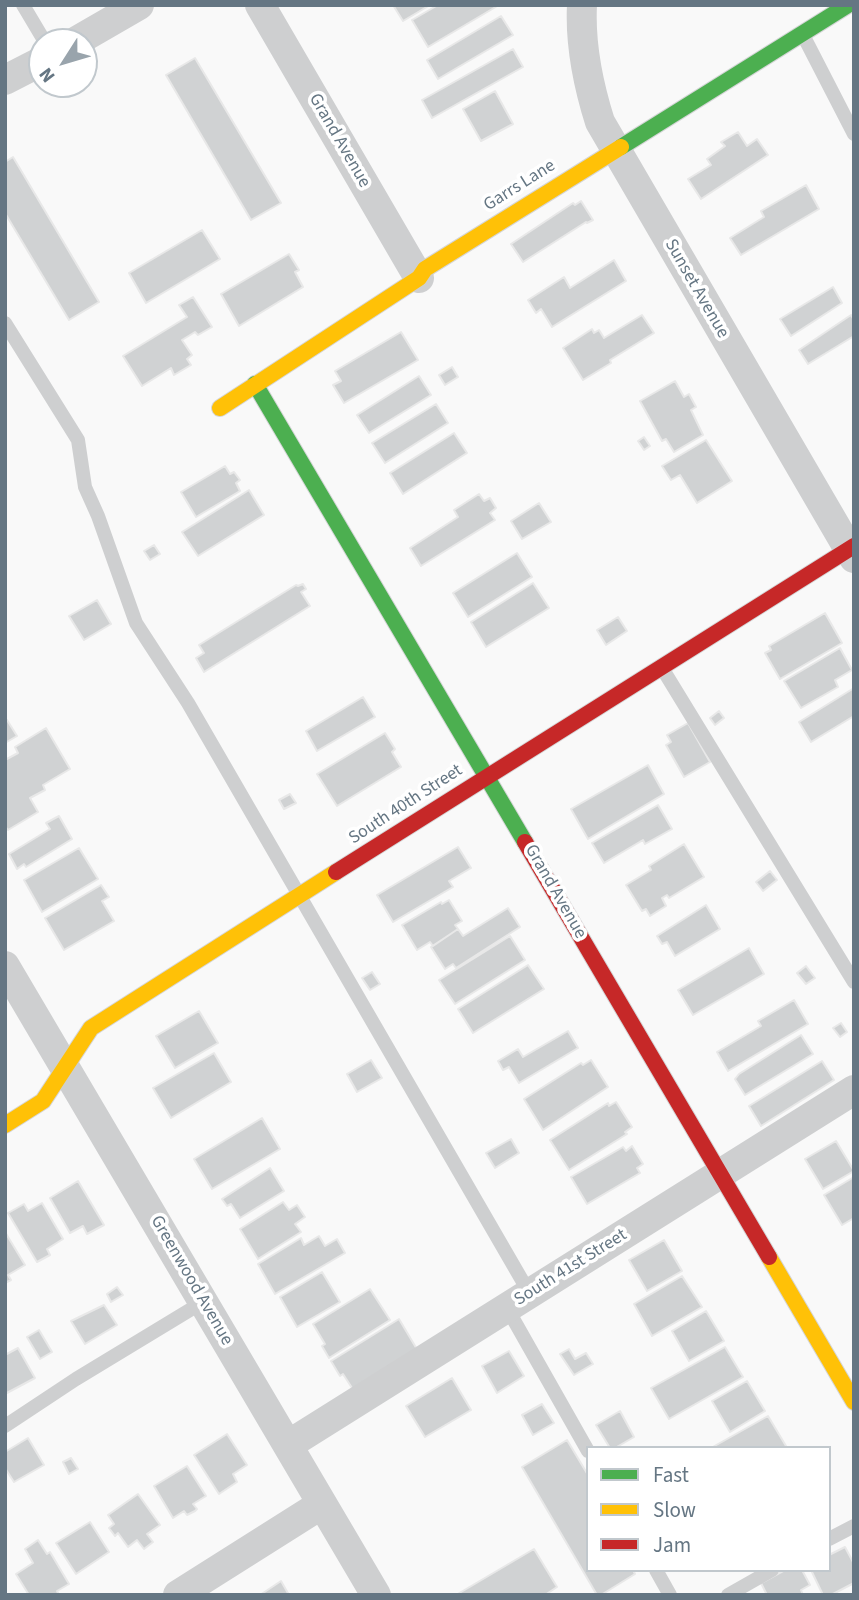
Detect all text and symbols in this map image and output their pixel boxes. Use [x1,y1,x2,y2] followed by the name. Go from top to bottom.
[28,28,98,98] north arrow
[33,62,62,88] text: N
[303,90,375,192] street label: Grand Avenue
[480,156,560,216] street label: Garrs Lane
[659,236,733,342] street label: Sunset Avenue
[345,760,467,850] street label: South 40th Street
[519,841,591,943] street label: Grand Avenue
[145,1212,237,1350] street label: Greenwood Avenue
[511,1225,631,1311] street label: South 41st Street
[586,1446,831,1572] legend
[653,1460,689,1490] text: Fast
[653,1495,696,1525] text: Slow
[653,1530,691,1560] text: Jam

